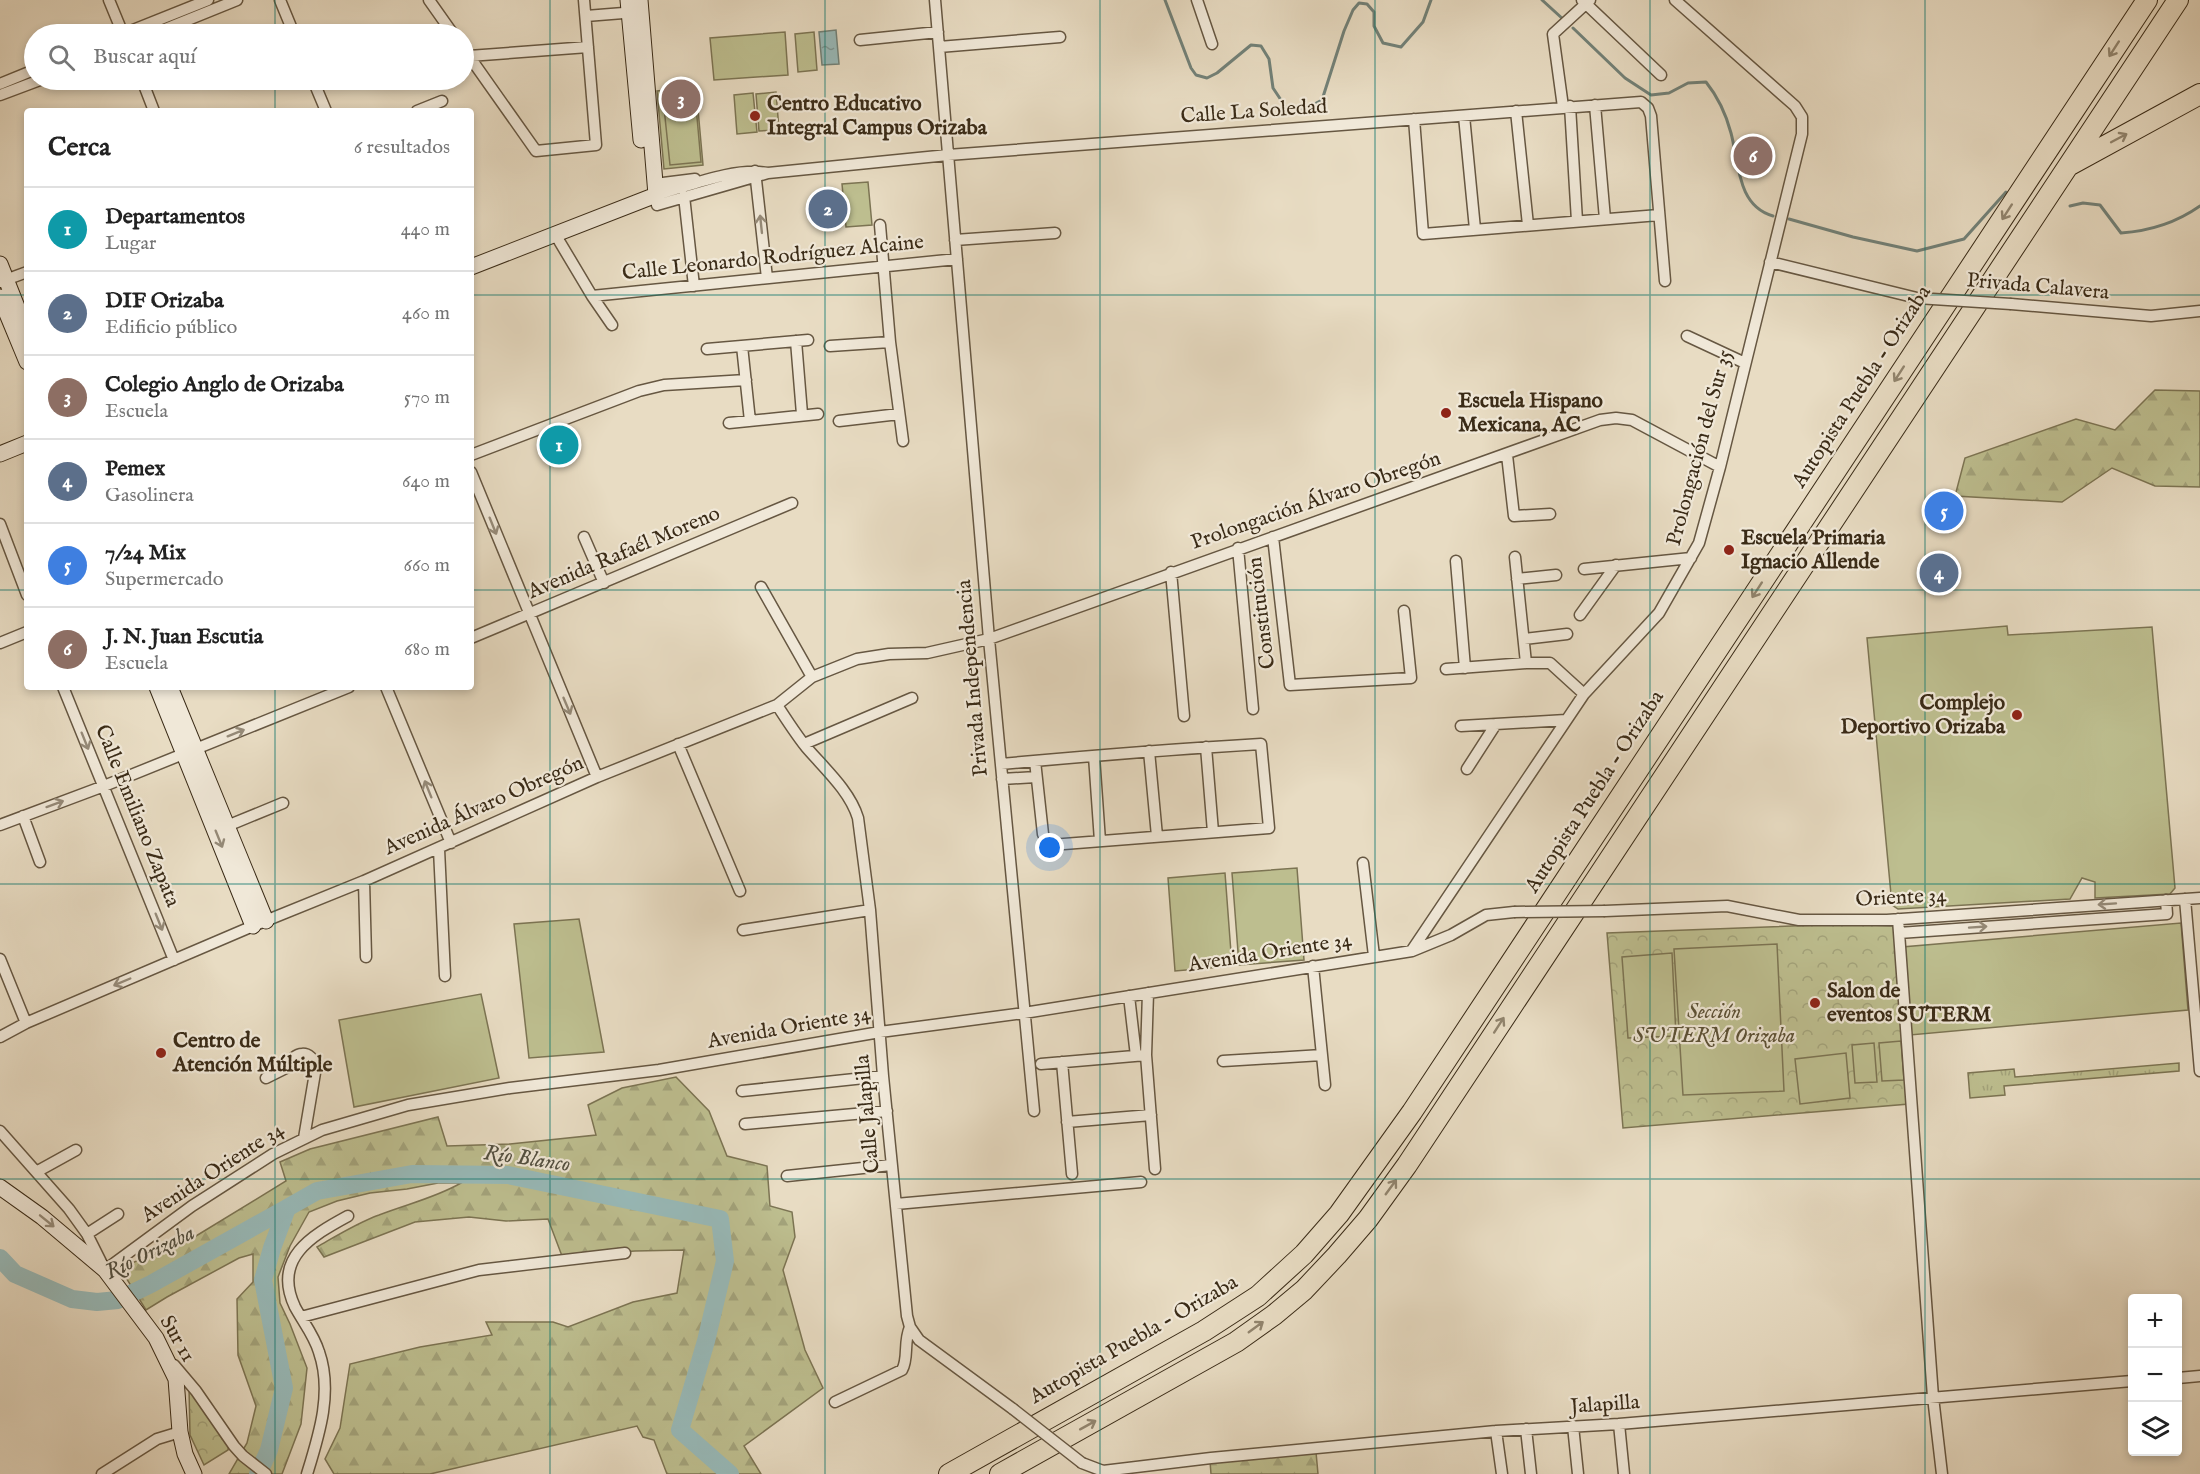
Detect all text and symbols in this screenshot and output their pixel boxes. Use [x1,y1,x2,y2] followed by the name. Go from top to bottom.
[24,24,474,90] search box
[2108,40,2120,57] one-way arrow
[45,41,78,74] icon: search
[93,43,196,71] text: Buscar aquí
[662,76,700,122] pin: 3
[767,91,988,142] place label: Centro Educativo Integral Campus Orizaba
[1180,93,1329,131] street label: Calle La Soledad
[748,109,762,123] marker: Centro Educativo Integral Campus Orizaba
[48,131,110,164] text: Cerca
[2110,132,2127,144] one-way arrow
[1734,134,1772,178] pin: 6
[354,135,450,160] text: 6 resultados
[808,186,848,232] pin: 2
[105,203,245,231] text: Departamentos
[2001,203,2013,219] one-way arrow
[755,215,766,235] one-way arrow
[64,217,71,242] text: 1
[401,217,450,242] text: 440 m
[621,229,925,287] street label: Calle Leonardo Rodríguez Alcaine
[105,231,156,256] text: Lugar
[1966,267,2111,307] street label: Privada Calavera
[1786,280,1938,494] street label: Autopista Puebla - Orizaba
[105,287,224,315] text: DIF Orizaba
[63,301,72,326] text: 2
[402,301,450,326] text: 460 m
[105,315,237,340] text: Edificio público
[1661,347,1739,549] street label: Prolongación del Sur 35
[1893,365,1905,382] one-way arrow
[105,371,344,399] text: Colegio Anglo de Orizaba
[64,385,71,410] text: 3
[404,385,450,410] text: 570 m
[1458,388,1604,439] place label: Escuela Hispano Mexicana, AC
[105,399,168,424] text: Escuela
[1439,406,1453,420] marker: Escuela Hispano Mexicana, AC
[540,422,578,468] pin: 1
[1187,445,1444,556] street label: Prolongación Álvaro Obregón
[105,455,165,483] text: Pemex
[63,469,72,494] text: 4
[402,469,450,494] text: 640 m
[105,483,194,508] text: Gasolinera
[1924,488,1964,534] pin: 5
[523,500,724,606] street label: Avenida Rafaél Moreno
[488,516,499,534] one-way arrow
[1741,525,1886,576] place label: Escuela Primaria Ignacio Allende
[105,539,186,567] text: 7/24 Mix
[1722,543,1736,557] marker: Escuela Primaria Ignacio Allende
[1920,550,1958,596] pin: 4
[64,553,71,578] text: 5
[403,553,450,578] text: 660 m
[1242,555,1282,671] street label: Constitución
[105,567,224,592] text: Supermercado
[951,578,995,778] street label: Privada Independencia
[1751,581,1763,597] one-way arrow
[105,623,263,651] text: J. N. Juan Escutia
[63,637,72,662] text: 6
[404,637,450,662] text: 680 m
[105,651,168,676] text: Escuela
[1519,685,1671,899] street label: Autopista Puebla - Orizaba
[1841,690,2006,741] place label: Complejo Deportivo Orizaba
[562,696,573,715] one-way arrow
[2010,708,2024,722] marker: Complejo Deportivo Orizaba
[88,721,186,912] street label: Calle Emiliano Zapata
[227,727,245,738] one-way arrow
[80,731,91,750] one-way arrow
[379,749,588,863] street label: Avenida Álvaro Obregón
[422,780,433,799] one-way arrow
[45,798,64,809] one-way arrow
[214,829,225,847] one-way arrow
[1035,833,1064,862] your location
[1855,882,1948,914] street label: Oriente 34
[2098,898,2118,909] one-way arrow
[154,912,165,931] one-way arrow
[1968,922,1988,933] one-way arrow
[1185,927,1354,979] street label: Avenida Oriente 34
[114,977,132,988] one-way arrow
[1827,978,1992,1029] place label: Salon de eventos SUTERM
[1808,996,1822,1010] marker: Salon de eventos SUTERM
[1633,999,1795,1050] park label: Sección SUTERM Orizaba
[704,1000,873,1056] street label: Avenida Oriente 34
[1493,1017,1505,1034] one-way arrow
[172,1028,333,1079] place label: Centro de Atención Múltiple
[154,1046,168,1060] marker: Centro de Atención Múltiple
[849,1053,887,1175] street label: Calle Jalapilla
[136,1116,290,1230] street label: Avenida Oriente 34
[482,1139,572,1179] water label: Río Blanco
[1384,1180,1397,1196] one-way arrow
[39,1215,55,1228] one-way arrow
[100,1219,200,1287] water label: Río Orizaba
[1024,1269,1244,1411] street label: Autopista Puebla - Orizaba
[2128,1294,2182,1456] map controls
[2128,1294,2182,1348] button: +
[153,1311,201,1367] street label: Sur 11
[1248,1321,1264,1333] one-way arrow
[2128,1348,2182,1402] button: −
[1567,1389,1641,1421] street label: Jalapilla
[2128,1402,2182,1456] button: layers
[1079,1419,1096,1431] one-way arrow

